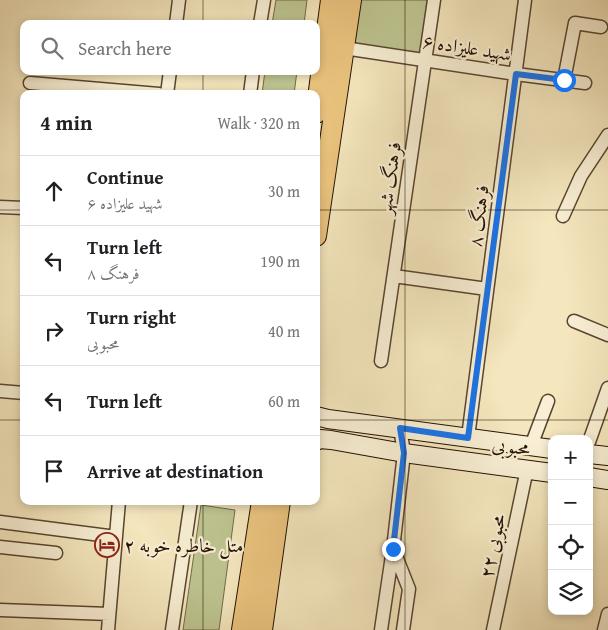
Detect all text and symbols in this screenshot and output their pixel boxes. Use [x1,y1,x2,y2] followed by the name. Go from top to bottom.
[20,20,320,75] search box
[421,26,513,68] street label: شهید علیزاده ۶
[38,34,66,62] icon: search
[78,34,172,62] text: Search here
[553,69,576,92] route start
[40,107,92,138] text: 4 min
[217,111,300,135] text: Walk · 320 m
[370,140,408,218] street label: فرهنگ شهر
[87,163,164,191] text: Continue
[40,177,68,205] icon: ahead
[268,179,300,203] text: 30 m
[460,183,496,249] street label: فرهنگ ۸
[87,191,162,215] text: شهید علیزاده ۶
[87,233,162,261] text: Turn left
[40,247,68,275] icon: left
[260,249,300,273] text: 190 m
[87,261,139,285] text: فرهنگ ۸
[87,303,176,331] text: Turn right
[40,317,68,345] icon: right
[268,319,300,343] text: 40 m
[87,331,119,355] text: محبوبی
[40,387,68,415] icon: left
[87,387,162,415] text: Turn left
[268,389,300,413] text: 60 m
[490,430,532,463] street label: محبوبی
[548,435,593,615] map controls
[548,435,593,480] button: +
[40,457,68,485] icon: arrive
[87,457,263,485] text: Arrive at destination
[548,480,593,525] button: −
[472,511,513,581] street label: محبوبی ۲۲
[548,525,593,570] button: locate
[124,531,244,559] place label: متل خاطره خوبه ۲
[94,532,120,558] hotel icon: متل خاطره خوبه ۲
[382,538,405,561] route end
[548,570,593,615] button: layers

